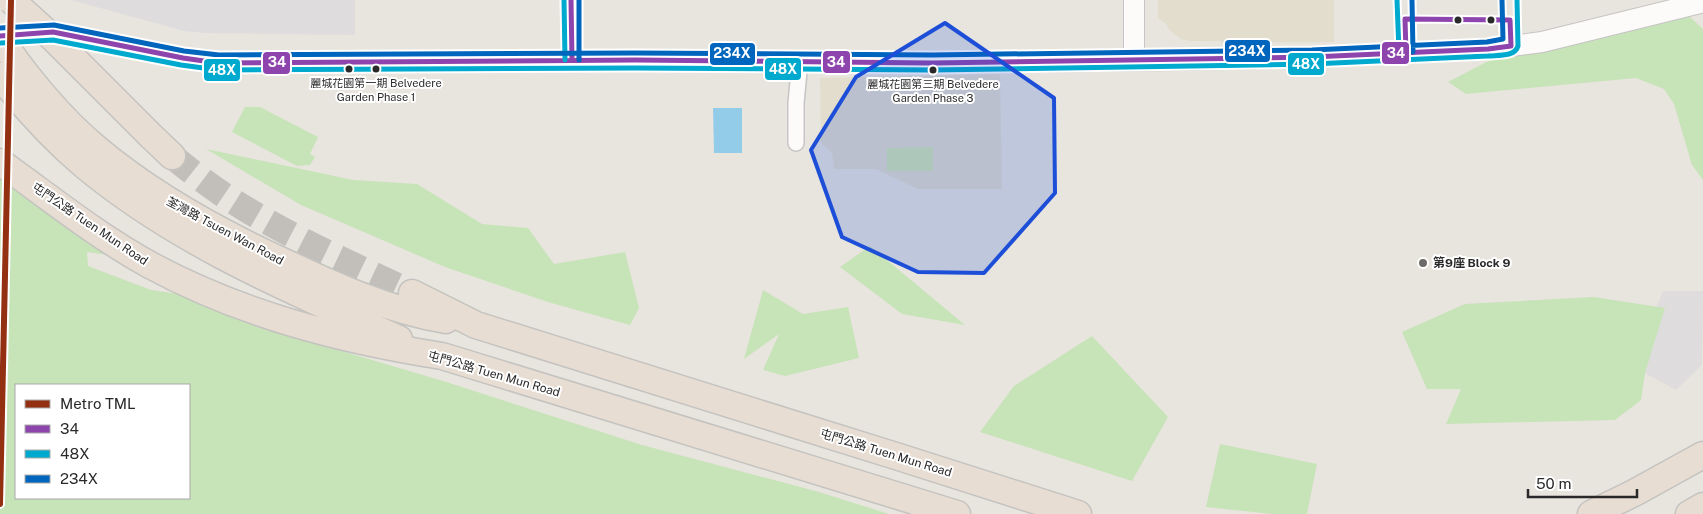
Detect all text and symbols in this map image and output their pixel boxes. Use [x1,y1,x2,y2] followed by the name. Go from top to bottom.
[1453,15,1463,25] unlabelled marker
[1486,15,1496,25] unlabelled marker
[1224,39,1271,63] line badge: 234X
[1381,41,1410,65] line badge: 34
[709,42,756,66] line badge: 234X
[1228,43,1266,59] text: 234X
[713,45,751,61] text: 234X
[1387,45,1405,61] text: 34
[822,50,851,74] line badge: 34
[262,51,291,75] line badge: 34
[1287,52,1325,76] line badge: 48X
[268,54,286,70] text: 34
[827,54,845,70] text: 34
[1292,56,1320,72] text: 48X
[764,57,802,81] line badge: 48X
[203,58,241,82] line badge: 48X
[769,61,797,77] text: 48X
[208,62,236,78] text: 48X
[344,64,354,74] unlabelled marker
[371,64,381,74] marker: 麗城花園第一期 Belvedere Garden Phase 1
[928,65,938,75] marker: 麗城花園第三期 Belvedere Garden Phase 3
[310,77,442,103] place label: 麗城花園第一期 Belvedere Garden Phase 1
[867,78,999,104] place label: 麗城花園第三期 Belvedere Garden Phase 3
[29,180,151,268] street label: 屯門公路 Tuen Mun Road
[164,194,286,268] street label: 荃灣路 Tsuen Wan Road
[1433,256,1511,270] place label: 第9座 Block 9
[1417,257,1429,269] marker: 第9座 Block 9
[426,348,562,400] street label: 屯門公路 Tuen Mun Road
[15,384,190,499] legend
[60,395,136,412] text: Metro TML
[60,420,79,437] text: 34
[818,426,954,480] street label: 屯門公路 Tuen Mun Road
[60,445,89,462] text: 48X
[1528,466,1637,498] scale bar
[60,470,98,487] text: 234X
[1536,475,1571,492] text: 50 m

